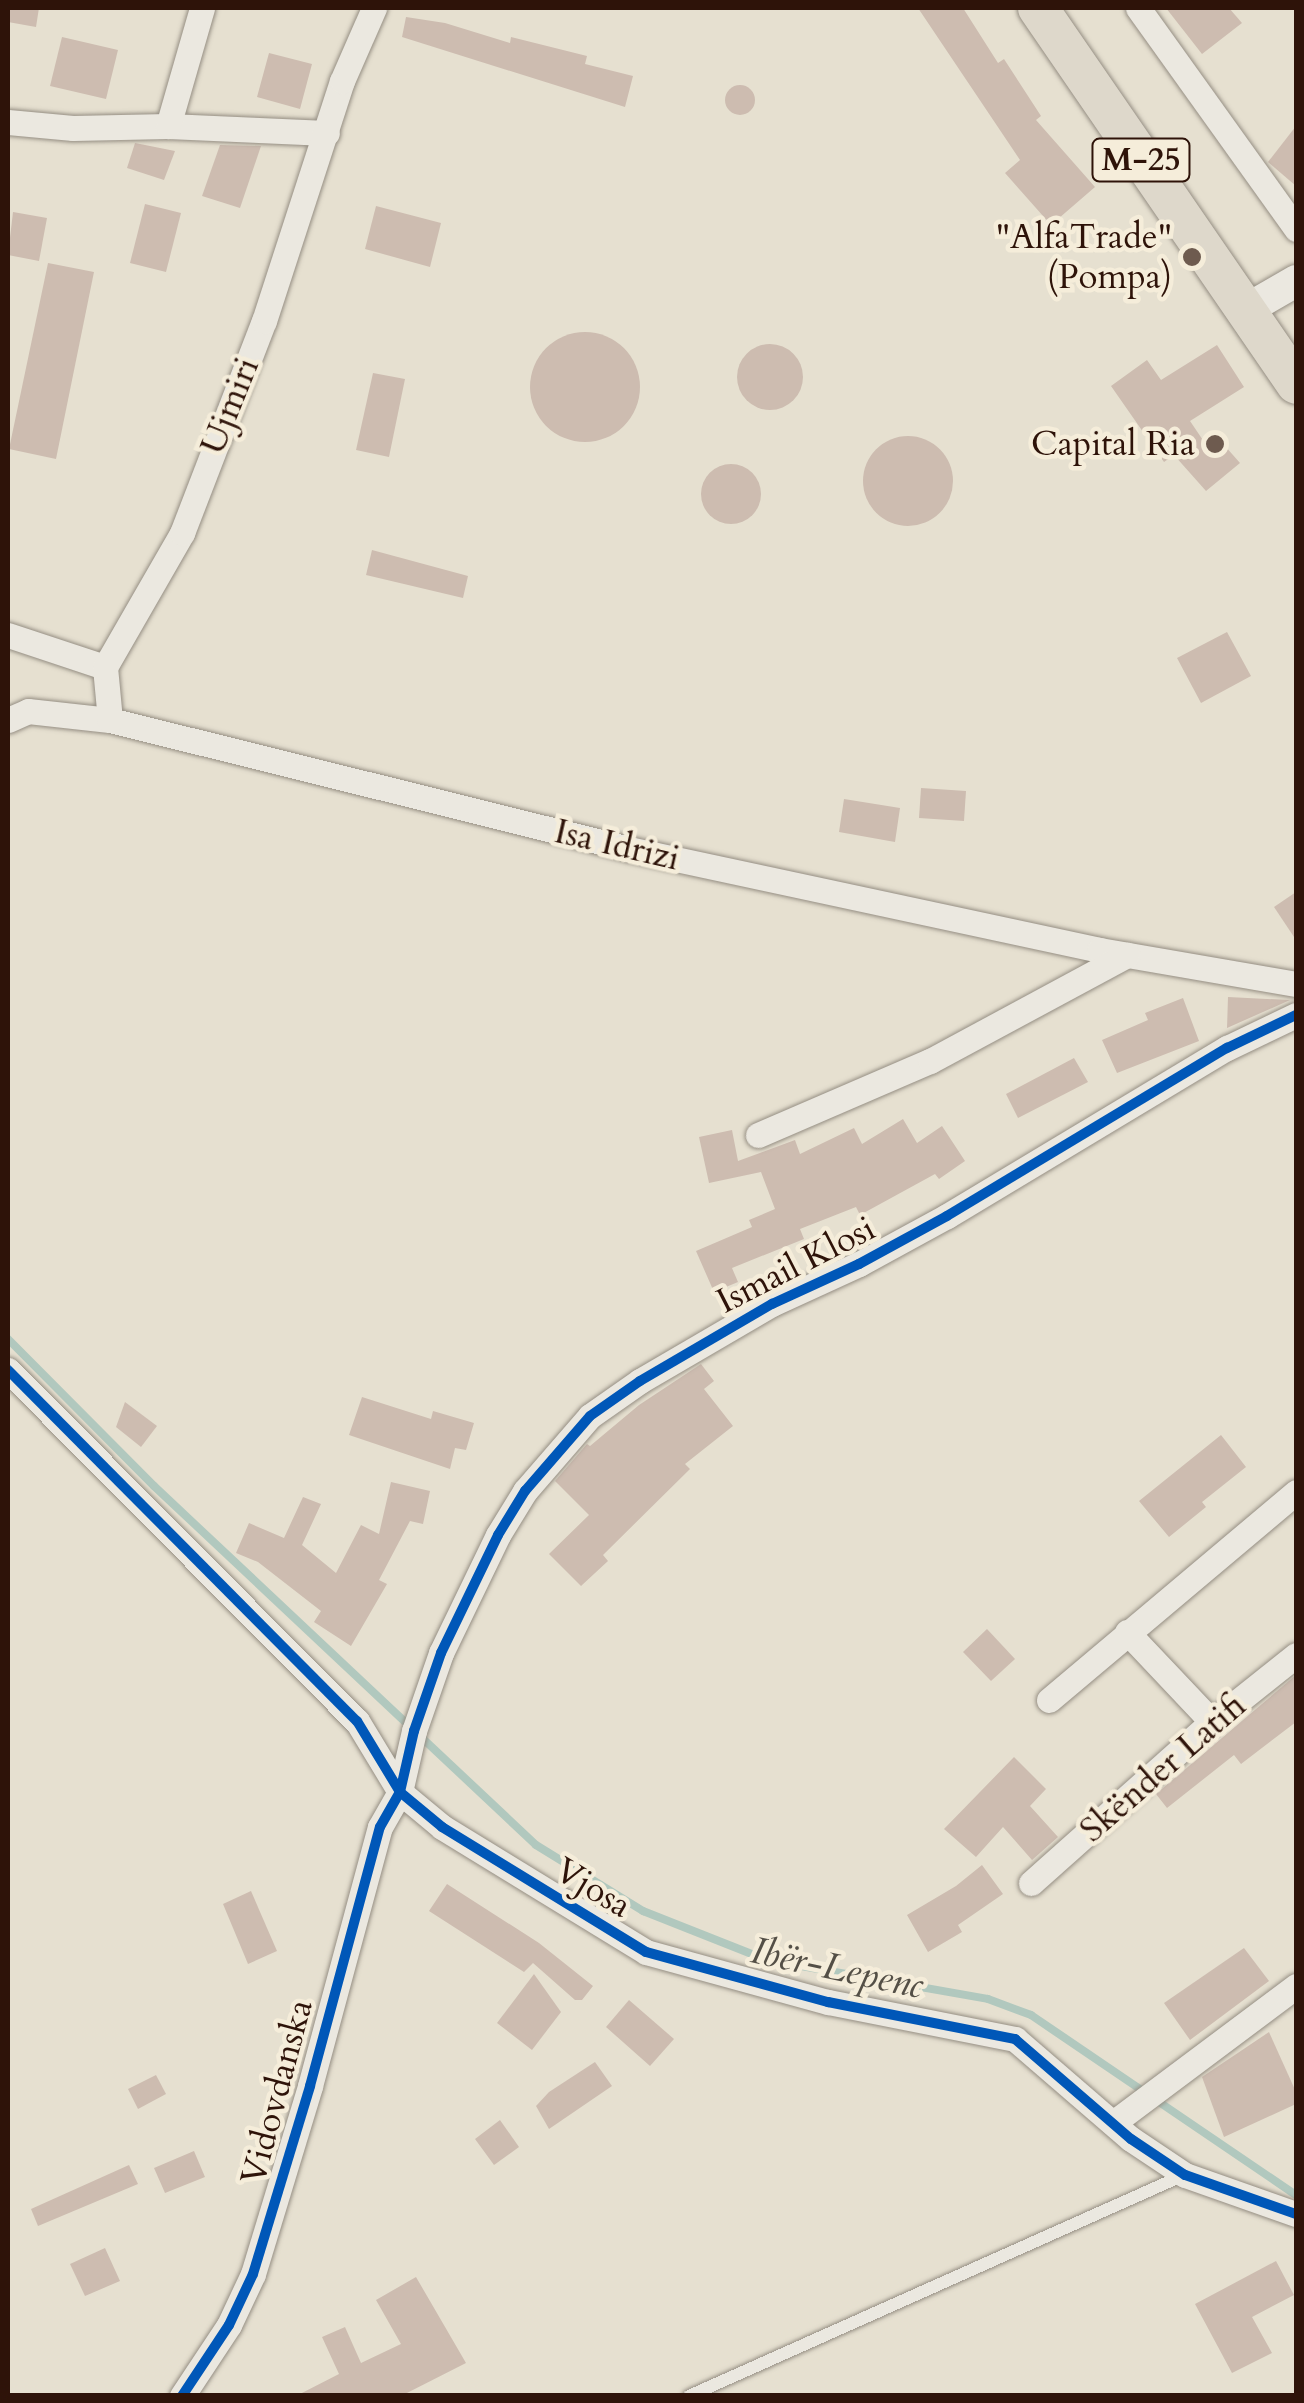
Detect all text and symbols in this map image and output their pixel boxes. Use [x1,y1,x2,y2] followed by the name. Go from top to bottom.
[1091,133,1191,187] road number: M-25
[996,216,1172,298] place label: "AlfaTrade" (Pompa)
[1181,246,1203,268] marker: "AlfaTrade" (Pompa)
[192,352,268,460] street label: Ujmiri
[1031,423,1195,465] place label: Capital Ria
[1204,433,1226,455] marker: Capital Ria
[550,810,684,880] street label: Isa Idrizi
[710,1207,882,1323] street label: Ismail Klosi
[1072,1685,1254,1851] street label: Skënder Latifi
[547,1849,639,1927] street label: Vjosa
[747,1928,927,2010] water label: Ibër-Lepenc
[232,1995,322,2189] street label: Vidovdanska

